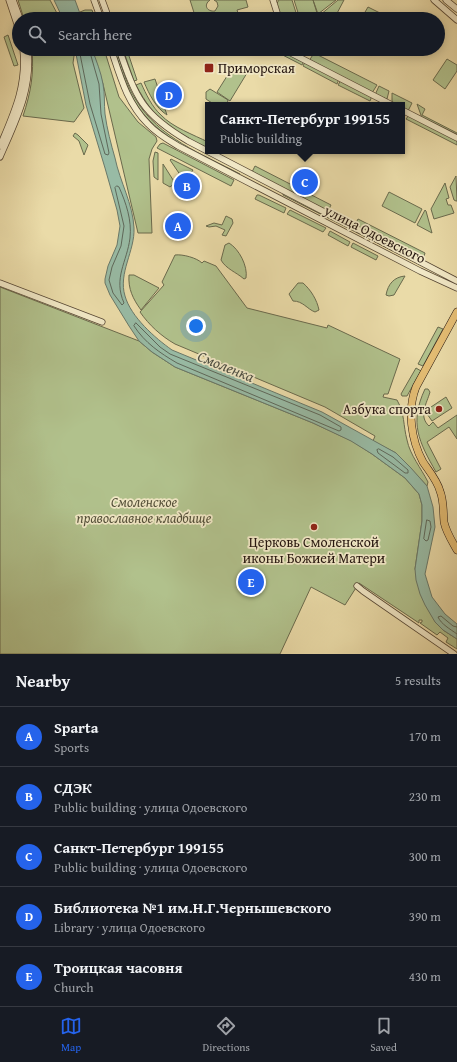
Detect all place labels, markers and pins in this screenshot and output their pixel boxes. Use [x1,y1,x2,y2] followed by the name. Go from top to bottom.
[218,58,295,78] place label: Приморская
[203,62,215,74] marker: Приморская
[156,80,182,110] pin: D
[292,167,318,197] pin: C
[174,171,200,201] pin: B
[165,211,191,241] pin: A
[343,399,431,419] place label: Азбука спорта
[434,404,444,414] marker: Азбука спорта
[309,522,319,532] marker: Церковь Смоленской иконы Божией Матери
[243,532,385,568] place label: Церковь Смоленской иконы Божией Матери
[238,567,264,597] pin: E

